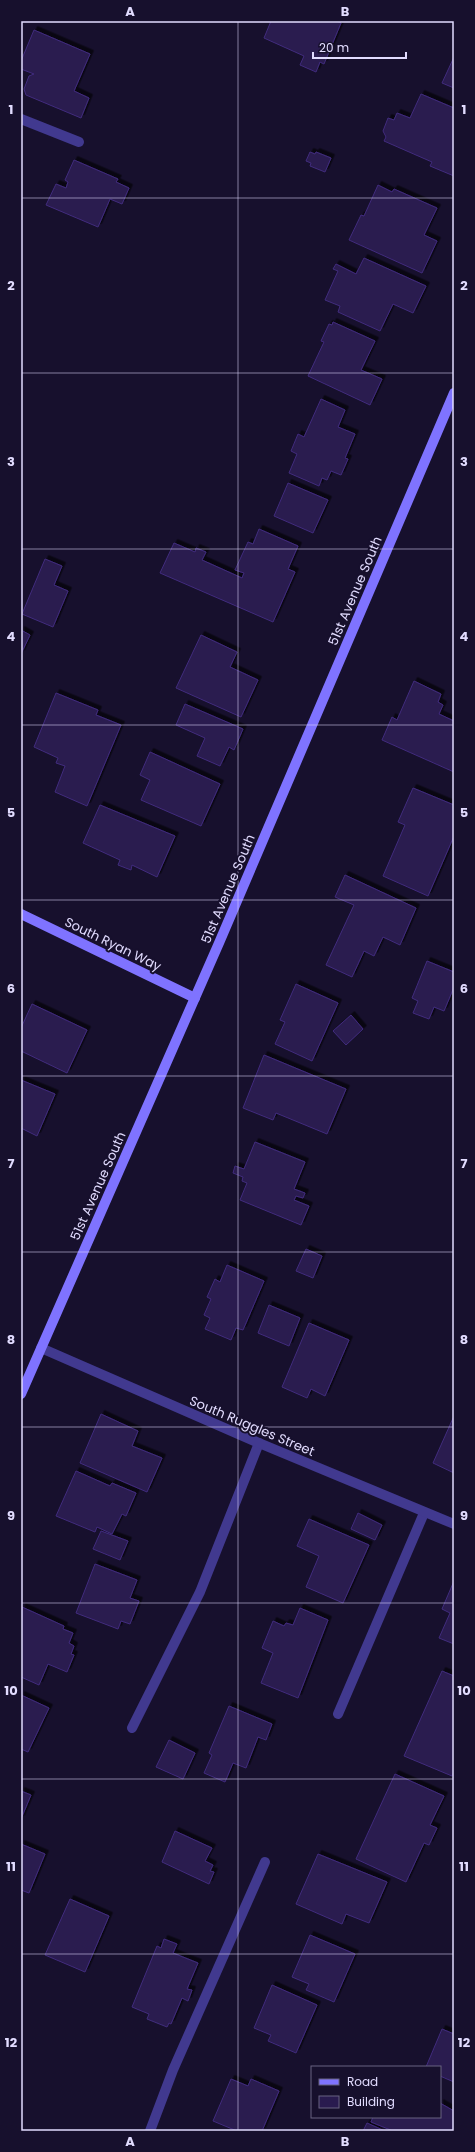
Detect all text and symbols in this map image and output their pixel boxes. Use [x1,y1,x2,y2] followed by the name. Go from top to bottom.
[125,2,135,21] text: A
[341,2,350,21] text: B
[313,34,406,60] scale bar
[319,39,349,56] text: 20 m
[9,100,13,119] text: 1
[462,100,466,119] text: 1
[7,276,15,295] text: 2
[460,276,468,295] text: 2
[7,452,15,471] text: 3
[460,452,468,471] text: 3
[323,533,387,649] street label: 51st Avenue South
[7,627,16,646] text: 4
[460,627,469,646] text: 4
[7,803,15,822] text: 5
[460,803,468,822] text: 5
[196,831,260,947] street label: 51st Avenue South
[61,912,165,976] street label: South Ryan Way
[7,979,15,998] text: 6
[460,979,468,998] text: 6
[66,1129,130,1243] street label: 51st Avenue South
[8,1154,15,1173] text: 7
[461,1154,468,1173] text: 7
[7,1330,15,1349] text: 8
[460,1330,468,1349] text: 8
[187,1391,318,1461] street label: South Ruggles Street
[7,1506,15,1525] text: 9
[460,1506,468,1525] text: 9
[4,1681,18,1700] text: 10
[457,1681,471,1700] text: 10
[6,1857,16,1876] text: 11
[459,1857,469,1876] text: 11
[5,2033,18,2052] text: 12
[458,2033,471,2052] text: 12
[311,2066,441,2118] legend
[347,2073,378,2090] text: Road
[347,2093,395,2110] text: Building
[125,2132,135,2151] text: A
[341,2132,350,2151] text: B

